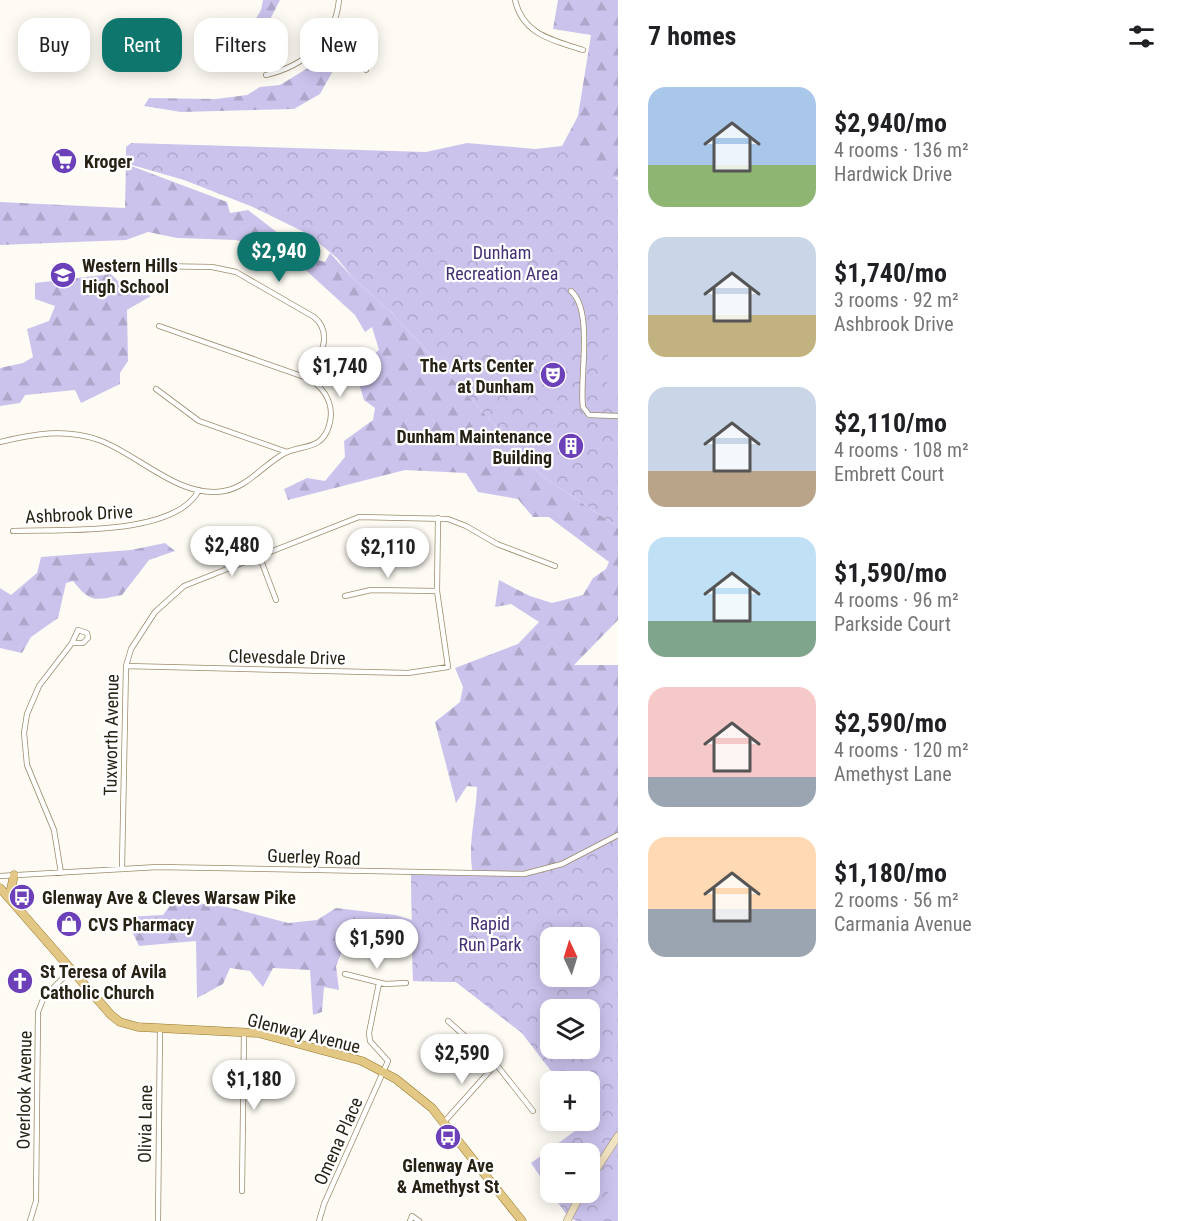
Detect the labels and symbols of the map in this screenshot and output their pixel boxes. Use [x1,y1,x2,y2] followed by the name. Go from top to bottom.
[49,146,79,176] supermarket icon: Kroger
[84,151,132,172] place label: Kroger
[230,232,328,283] pin: $2,940
[446,242,558,284] park label: Dunham Recreation Area
[82,255,178,297] place label: Western Hills High School
[48,260,78,290] school or university icon: Western Hills High School
[291,347,389,398] pin: $1,740
[420,355,534,397] place label: The Arts Center at Dunham
[538,360,568,390] theatre icon: The Arts Center at Dunham
[397,426,552,468] place label: Dunham Maintenance Building
[556,431,586,461] building icon: Dunham Maintenance Building
[25,501,133,527] street label: Ashbrook Drive
[183,526,281,577] pin: $2,480
[339,528,437,579] pin: $2,110
[228,645,346,669] street label: Clevesdale Drive
[99,674,123,796] street label: Tuxworth Avenue
[267,845,361,869] street label: Guerley Road
[7,882,37,912] bus stop icon: Glenway Ave & Cleves Warsaw Pike
[42,887,296,908] place label: Glenway Ave & Cleves Warsaw Pike
[54,909,84,939] shop icon: CVS Pharmacy
[458,913,522,955] park label: Rapid Run Park
[88,914,194,935] place label: CVS Pharmacy
[328,919,426,970] pin: $1,590
[540,927,600,987] north arrow
[40,961,167,1003] place label: St Teresa of Avila Catholic Church
[5,966,35,996] church icon: St Teresa of Avila Catholic Church
[245,1009,363,1057] street label: Glenway Avenue
[12,1031,36,1149] street label: Overlook Avenue
[413,1034,511,1085] pin: $2,590
[205,1060,303,1111] pin: $1,180
[134,1085,156,1163] street label: Olivia Lane
[309,1094,367,1188] street label: Omena Place
[433,1122,463,1152] bus stop icon: Glenway Ave & Amethyst St
[397,1155,500,1197] place label: Glenway Ave & Amethyst St

